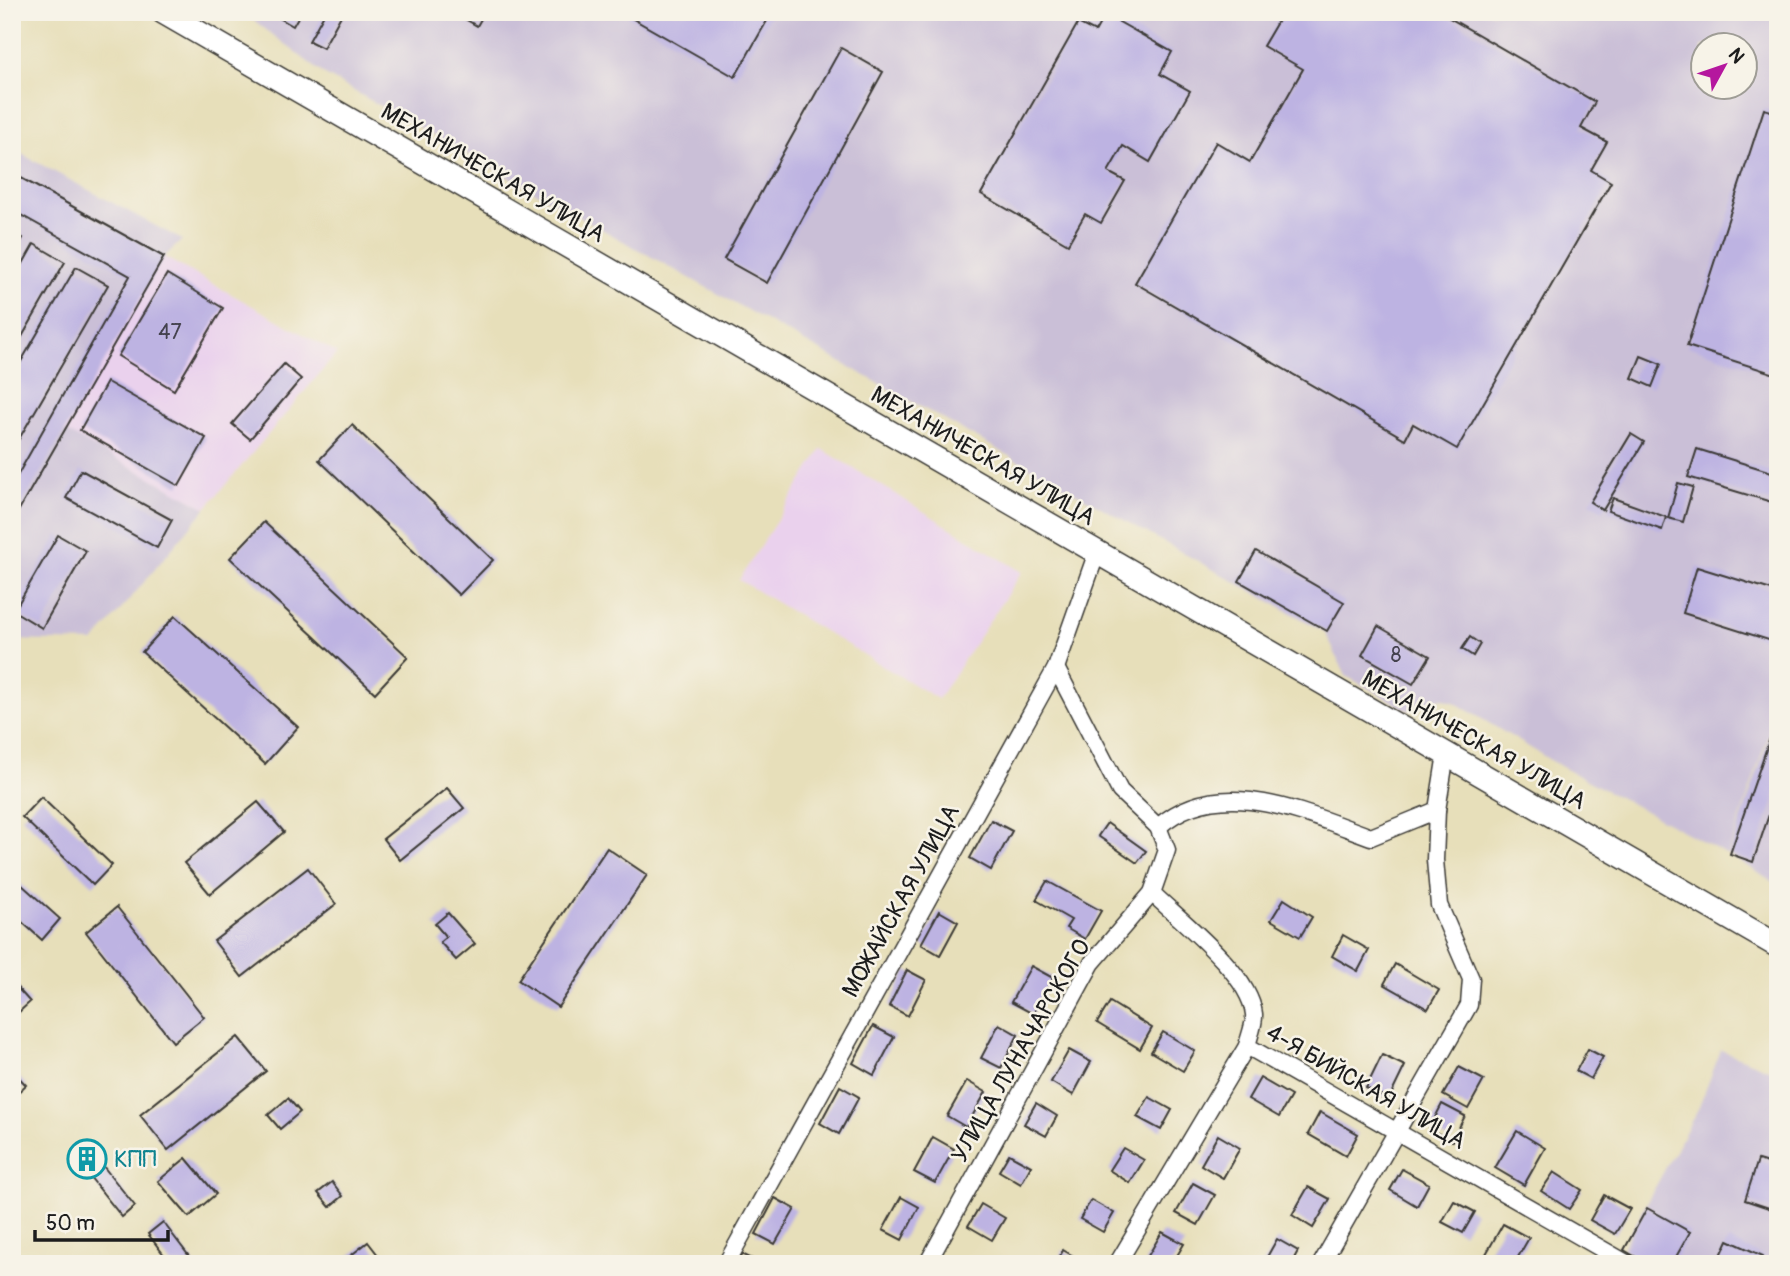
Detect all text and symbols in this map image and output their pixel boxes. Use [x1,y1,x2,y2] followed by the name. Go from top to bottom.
[1688,32,1758,102] north arrow
[1723,43,1750,68] text: N
[376,97,610,249] street label: МЕХАНИЧЕСКАЯ УЛИЦА
[158,319,182,346] house number: 47
[866,380,1100,532] street label: МЕХАНИЧЕСКАЯ УЛИЦА
[1391,642,1401,669] house number: 8
[1357,664,1591,816] street label: МЕХАНИЧЕСКАЯ УЛИЦА
[836,800,966,1002] street label: МОЖАЙСКАЯ УЛИЦА
[945,934,1097,1168] street label: УЛИЦА ЛУНАЧАРСКОГО
[1261,1018,1471,1156] street label: 4-Я БИЙСКАЯ УЛИЦА
[66,1138,108,1180] building icon: КПП
[114,1145,157,1174] place label: КПП
[35,1199,168,1243] scale bar
[46,1210,95,1237] text: 50 m

